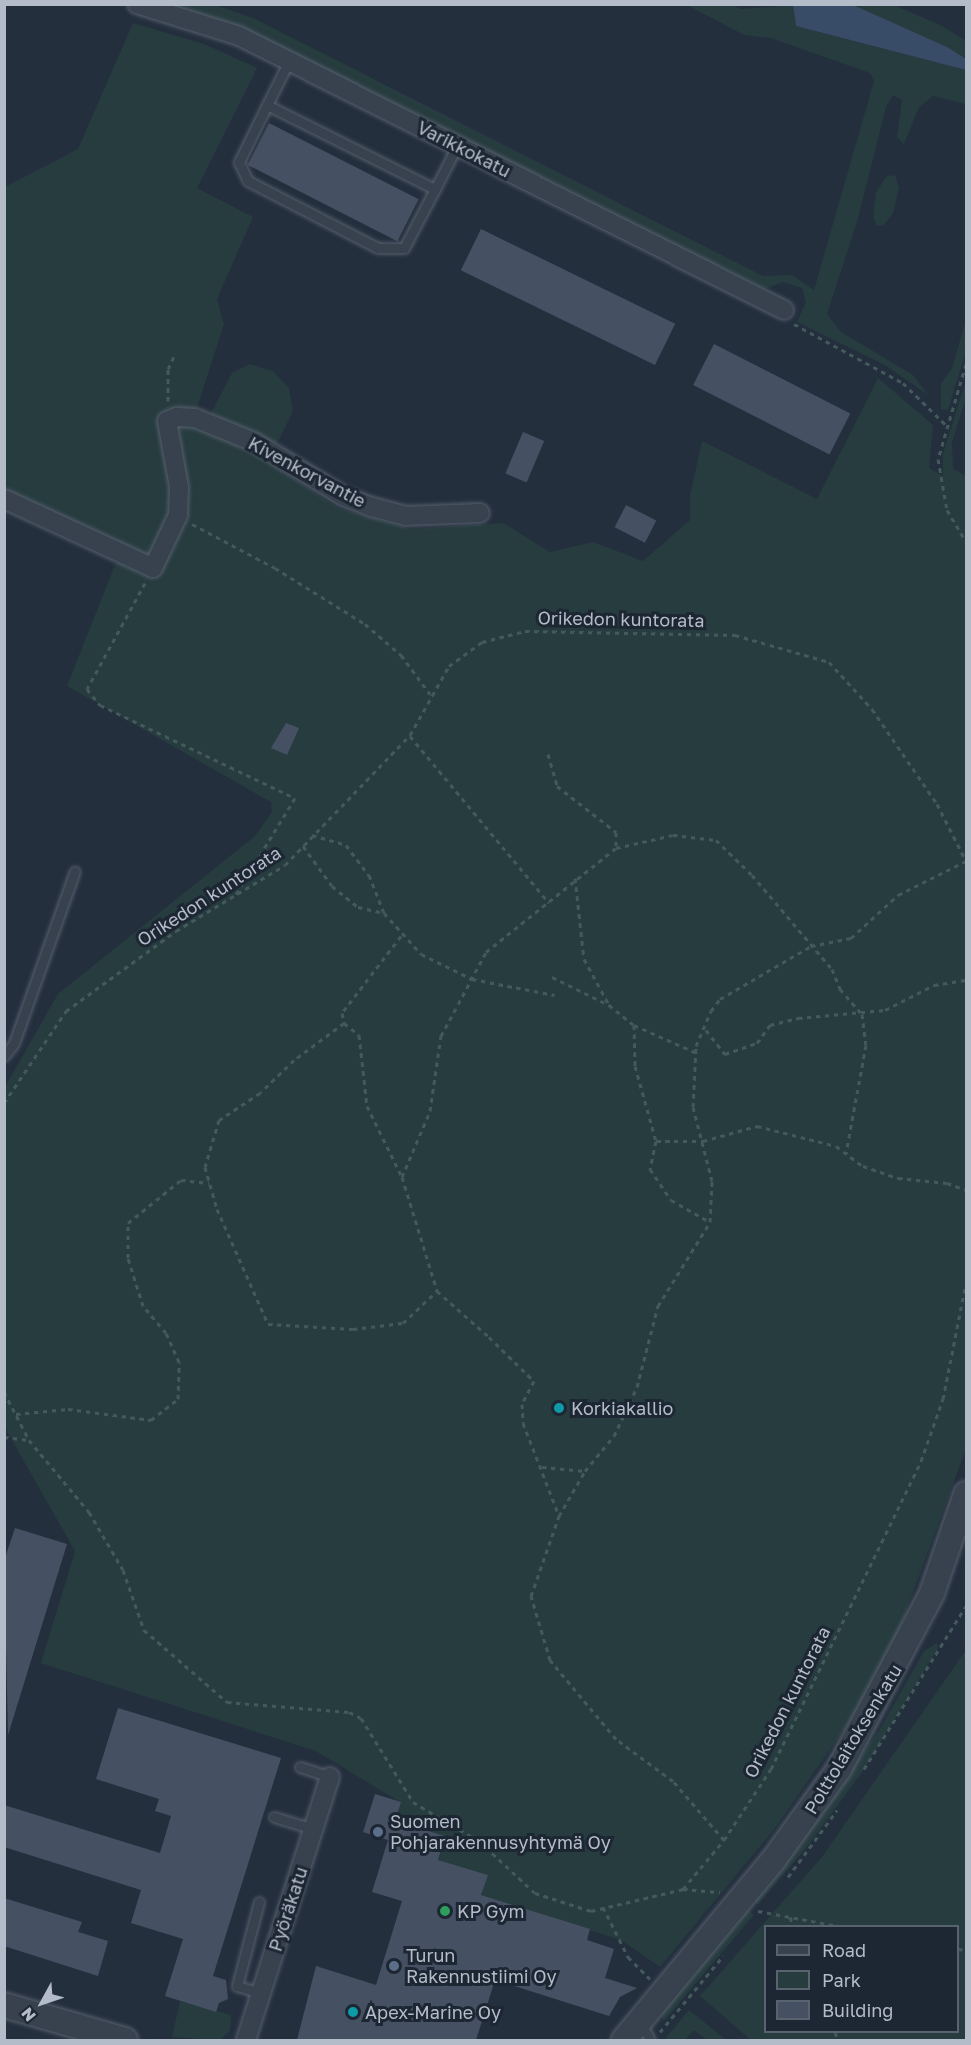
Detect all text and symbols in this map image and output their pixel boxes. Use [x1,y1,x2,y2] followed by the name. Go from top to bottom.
[414,116,514,182] street label: Varikkokatu
[245,432,369,512] street label: Kivenkorvantie
[537,607,705,631] street label: Orikedon kuntorata
[133,841,285,951] street label: Orikedon kuntorata
[571,1397,673,1419] place label: Korkiakallio
[552,1401,566,1415] marker: Korkiakallio
[739,1623,835,1781] street label: Orikedon kuntorata
[800,1660,906,1818] street label: Polttolaitoksenkatu
[390,1811,611,1854] place label: Suomen Pohjarakennusyhtymä Oy
[371,1825,385,1839] marker: Suomen Pohjarakennusyhtymä Oy
[264,1864,312,1954] street label: Pyöräkatu
[457,1900,524,1922] place label: KP Gym
[438,1904,452,1918] marker: KP Gym
[764,1925,959,2033] legend
[822,1939,866,1961] text: Road
[406,1945,557,1988] place label: Turun Rakennustiimi Oy
[387,1959,401,1973] marker: Turun Rakennustiimi Oy
[822,1969,861,1991] text: Park
[12,1973,72,2033] north arrow
[822,1999,893,2021] text: Building
[365,2001,501,2023] place label: Apex-Marine Oy
[17,2003,40,2026] text: N
[346,2005,360,2019] marker: Apex-Marine Oy

